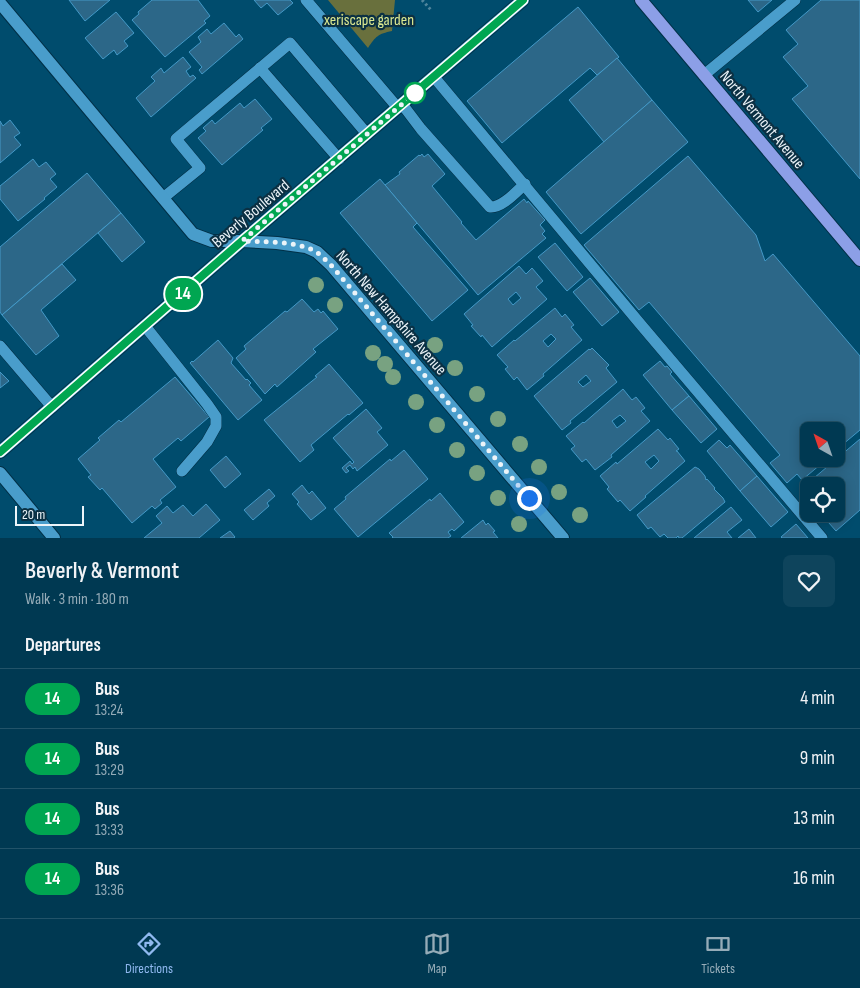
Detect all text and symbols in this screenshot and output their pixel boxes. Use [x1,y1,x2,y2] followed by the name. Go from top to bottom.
[324,11,414,30] park label: xeriscape garden
[715,67,808,173] street label: North Vermont Avenue
[404,82,426,104] unlabelled marker
[208,176,293,252] street label: Beverly Boulevard
[332,247,450,379] street label: North New Hampshire Avenue
[160,278,206,310] line badge: 14
[175,283,191,304] text: 14
[800,422,845,468] north arrow
[800,422,845,522] map controls
[800,477,845,522] button: locate
[517,486,542,511] your location
[15,503,84,526] scale bar
[22,506,45,523] text: 20 m
[783,555,835,607] button: heart
[25,556,179,585] text: Beverly & Vermont
[25,590,129,609] text: Walk · 3 min · 180 m
[25,634,101,657] text: Departures
[95,678,120,701] text: Bus
[800,687,835,710] text: 4 min
[45,688,60,709] text: 14
[95,701,124,720] text: 13:24
[95,738,120,761] text: Bus
[800,747,835,770] text: 9 min
[45,748,60,769] text: 14
[95,761,124,780] text: 13:29
[95,798,120,821] text: Bus
[794,807,835,830] text: 13 min
[45,808,60,829] text: 14
[95,821,124,840] text: 13:33
[95,858,120,881] text: Bus
[793,867,835,890] text: 16 min
[45,868,60,889] text: 14
[95,881,124,900] text: 13:36
[125,930,173,977] tab: Directions
[423,930,451,977] tab: Map
[701,930,735,977] tab: Tickets

